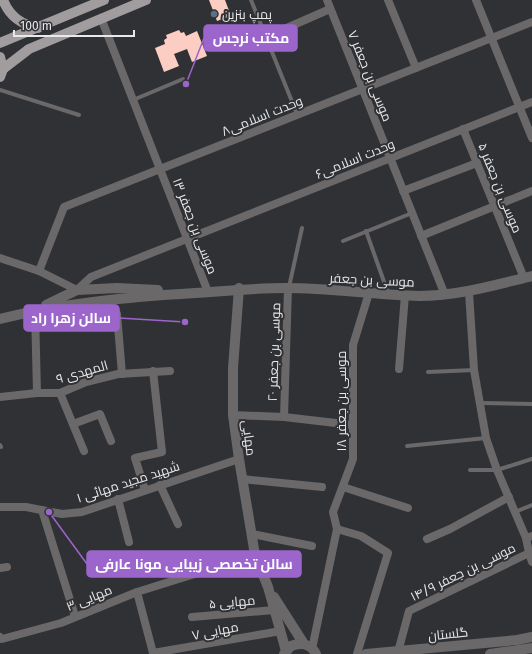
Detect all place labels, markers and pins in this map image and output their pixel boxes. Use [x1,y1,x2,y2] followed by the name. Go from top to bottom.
[222,7,273,24] place label: پمپ بنزین
[209,9,219,19] marker: پمپ بنزین
[204,25,297,51] callout: مكتب نرجس
[24,305,119,331] callout: سالن زهرا راد
[87,551,301,577] callout: سالن تخصصی زیبایی مونا عارفی

